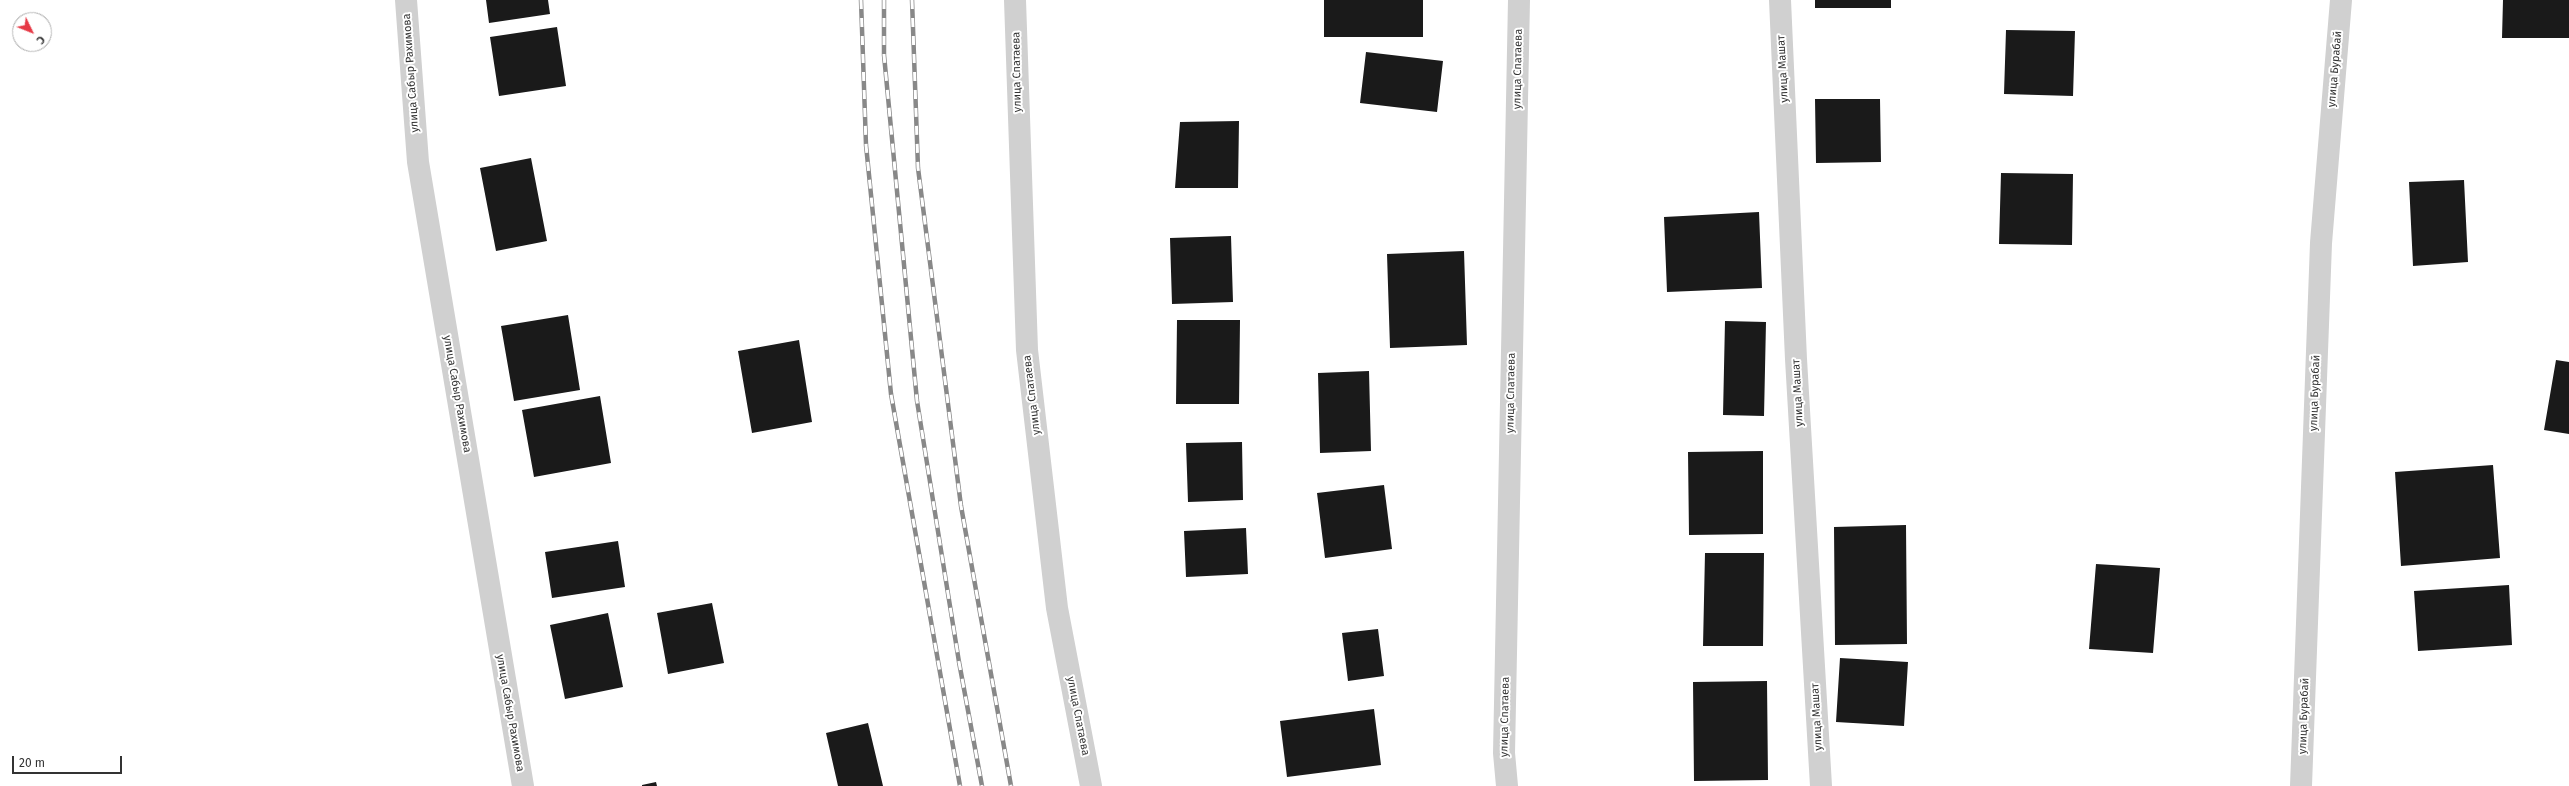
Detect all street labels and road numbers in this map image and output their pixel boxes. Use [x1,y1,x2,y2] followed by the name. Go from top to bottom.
[400,13,422,133] street label: улица Сабыр Рахимова
[1511,29,1525,109] street label: улица Спатаева
[2325,30,2345,108] street label: улица Бурабай
[1010,32,1024,112] street label: улица Спатаева
[1775,35,1791,103] street label: улица Машат
[440,334,474,454] street label: улица Сабыр Рахимова
[1504,353,1518,433] street label: улица Спатаева
[1021,354,1043,436] street label: улица Спатаева
[2307,355,2323,431] street label: улица Бурабай
[1790,359,1806,427] street label: улица Машат
[493,653,527,773] street label: улица Сабыр Рахимова
[1064,675,1092,757] street label: улица Спатаева
[1498,677,1512,757] street label: улица Спатаева
[2296,678,2312,754] street label: улица Бурабай
[1809,683,1825,751] street label: улица Машат

